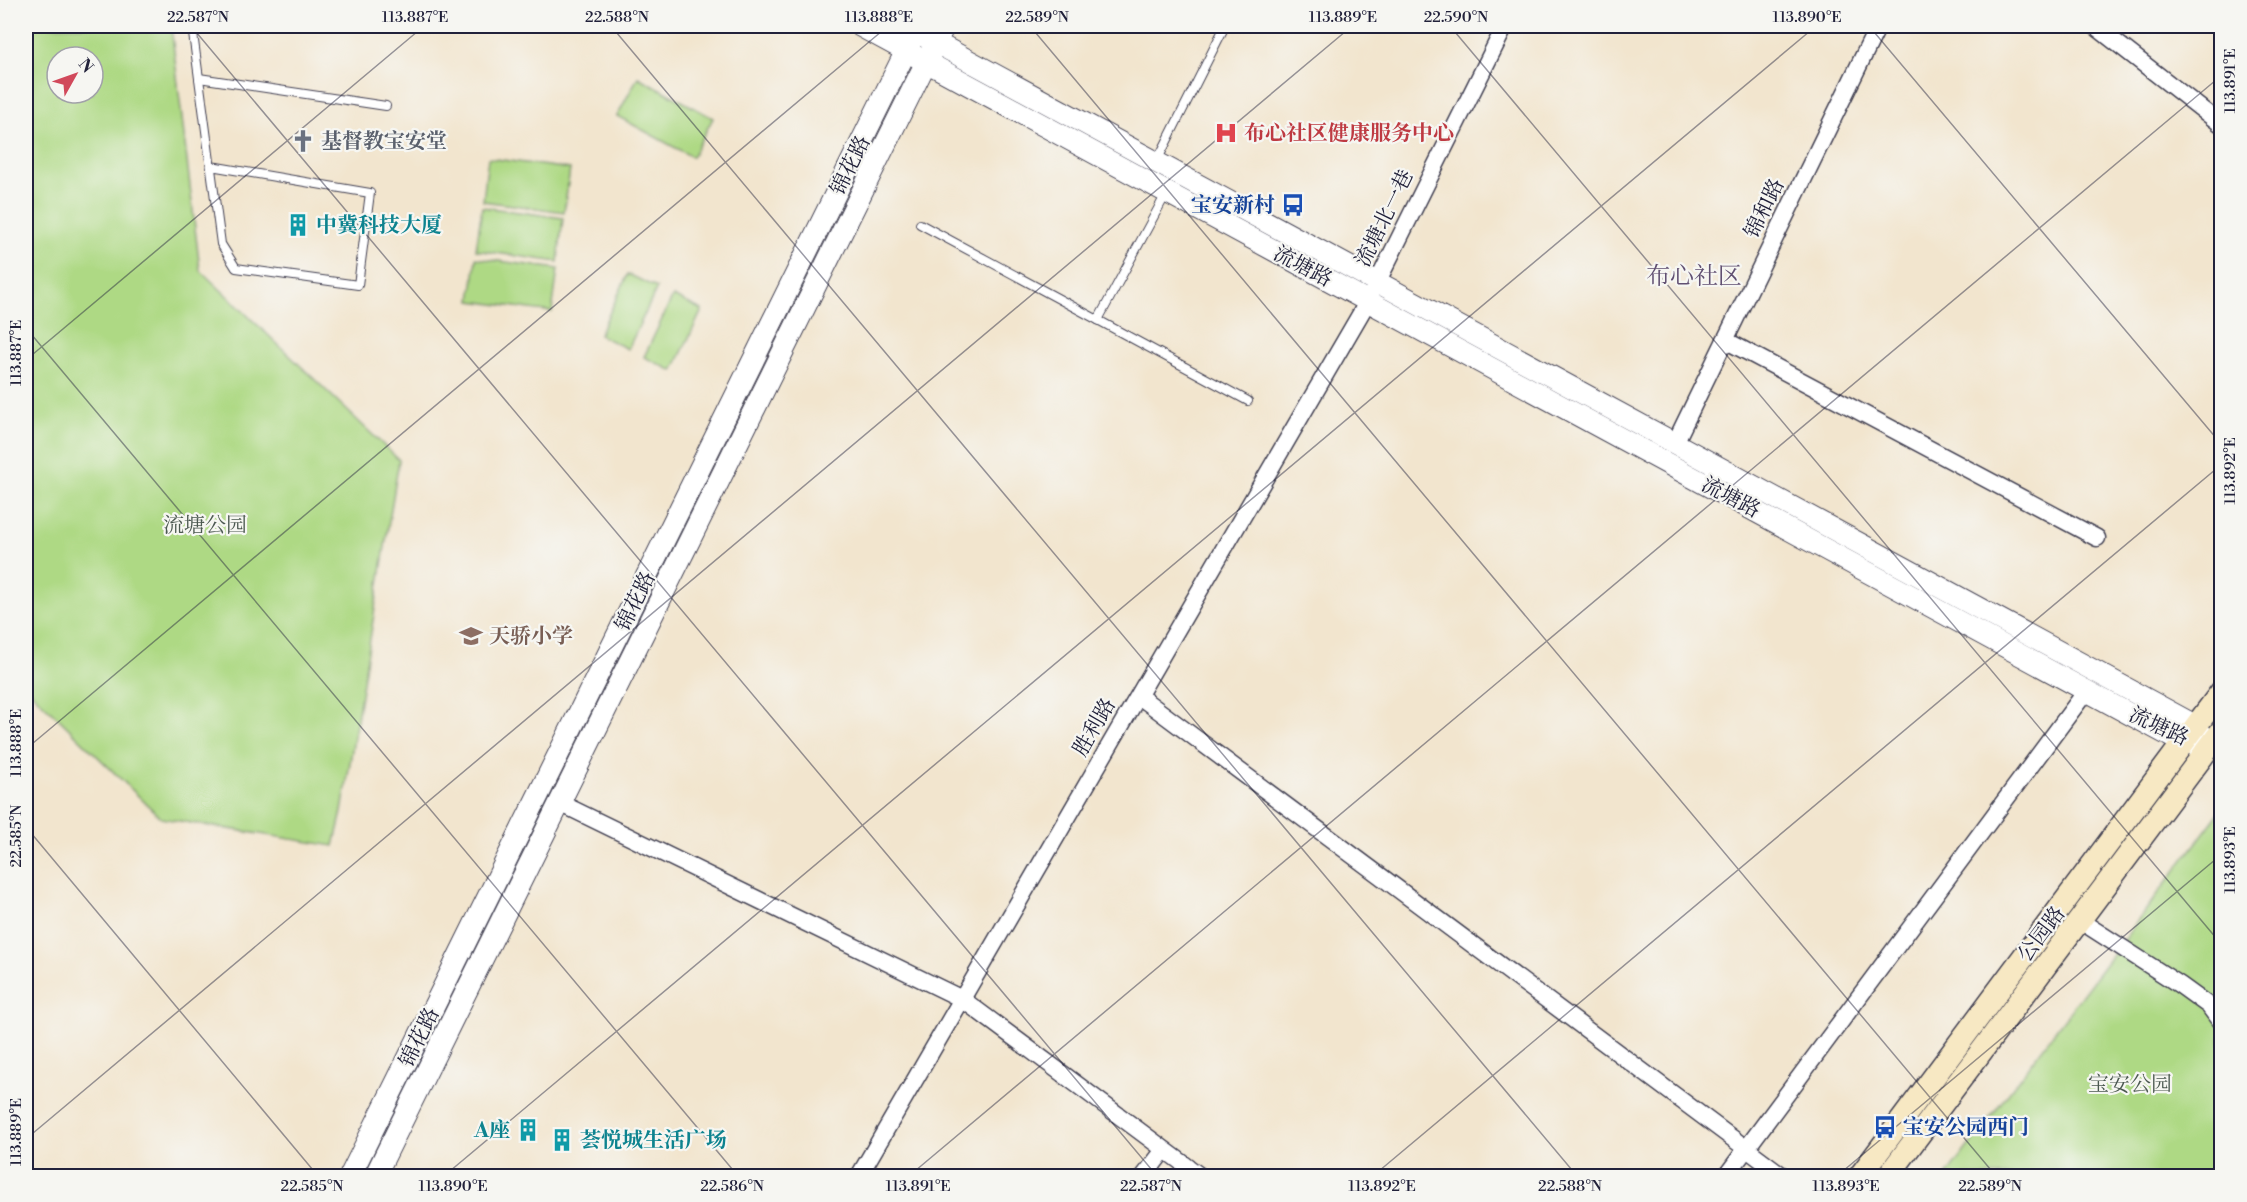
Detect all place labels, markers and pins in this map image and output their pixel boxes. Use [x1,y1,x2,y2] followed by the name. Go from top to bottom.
[1213,120,1239,146] hospital icon: 布心社区健康服务中心
[1244,121,1454,147] place label: 布心社区健康服务中心
[290,128,316,154] church icon: 基督教宝安堂
[321,129,447,155] place label: 基督教宝安堂
[1280,192,1306,218] bus stop icon: 宝安新村
[1191,193,1275,219] place label: 宝安新村
[285,212,311,238] building icon: 中冀科技大厦
[316,213,442,239] place label: 中冀科技大厦
[458,623,484,649] school or university icon: 天骄小学
[489,624,573,650] place label: 天骄小学
[1872,1114,1898,1140] bus stop icon: 宝安公园西门
[1903,1115,2029,1141] place label: 宝安公园西门
[515,1117,541,1143] building icon: A座
[473,1118,510,1144] place label: A座
[549,1127,575,1153] building icon: 荟悦城生活广场
[580,1128,727,1154] place label: 荟悦城生活广场

